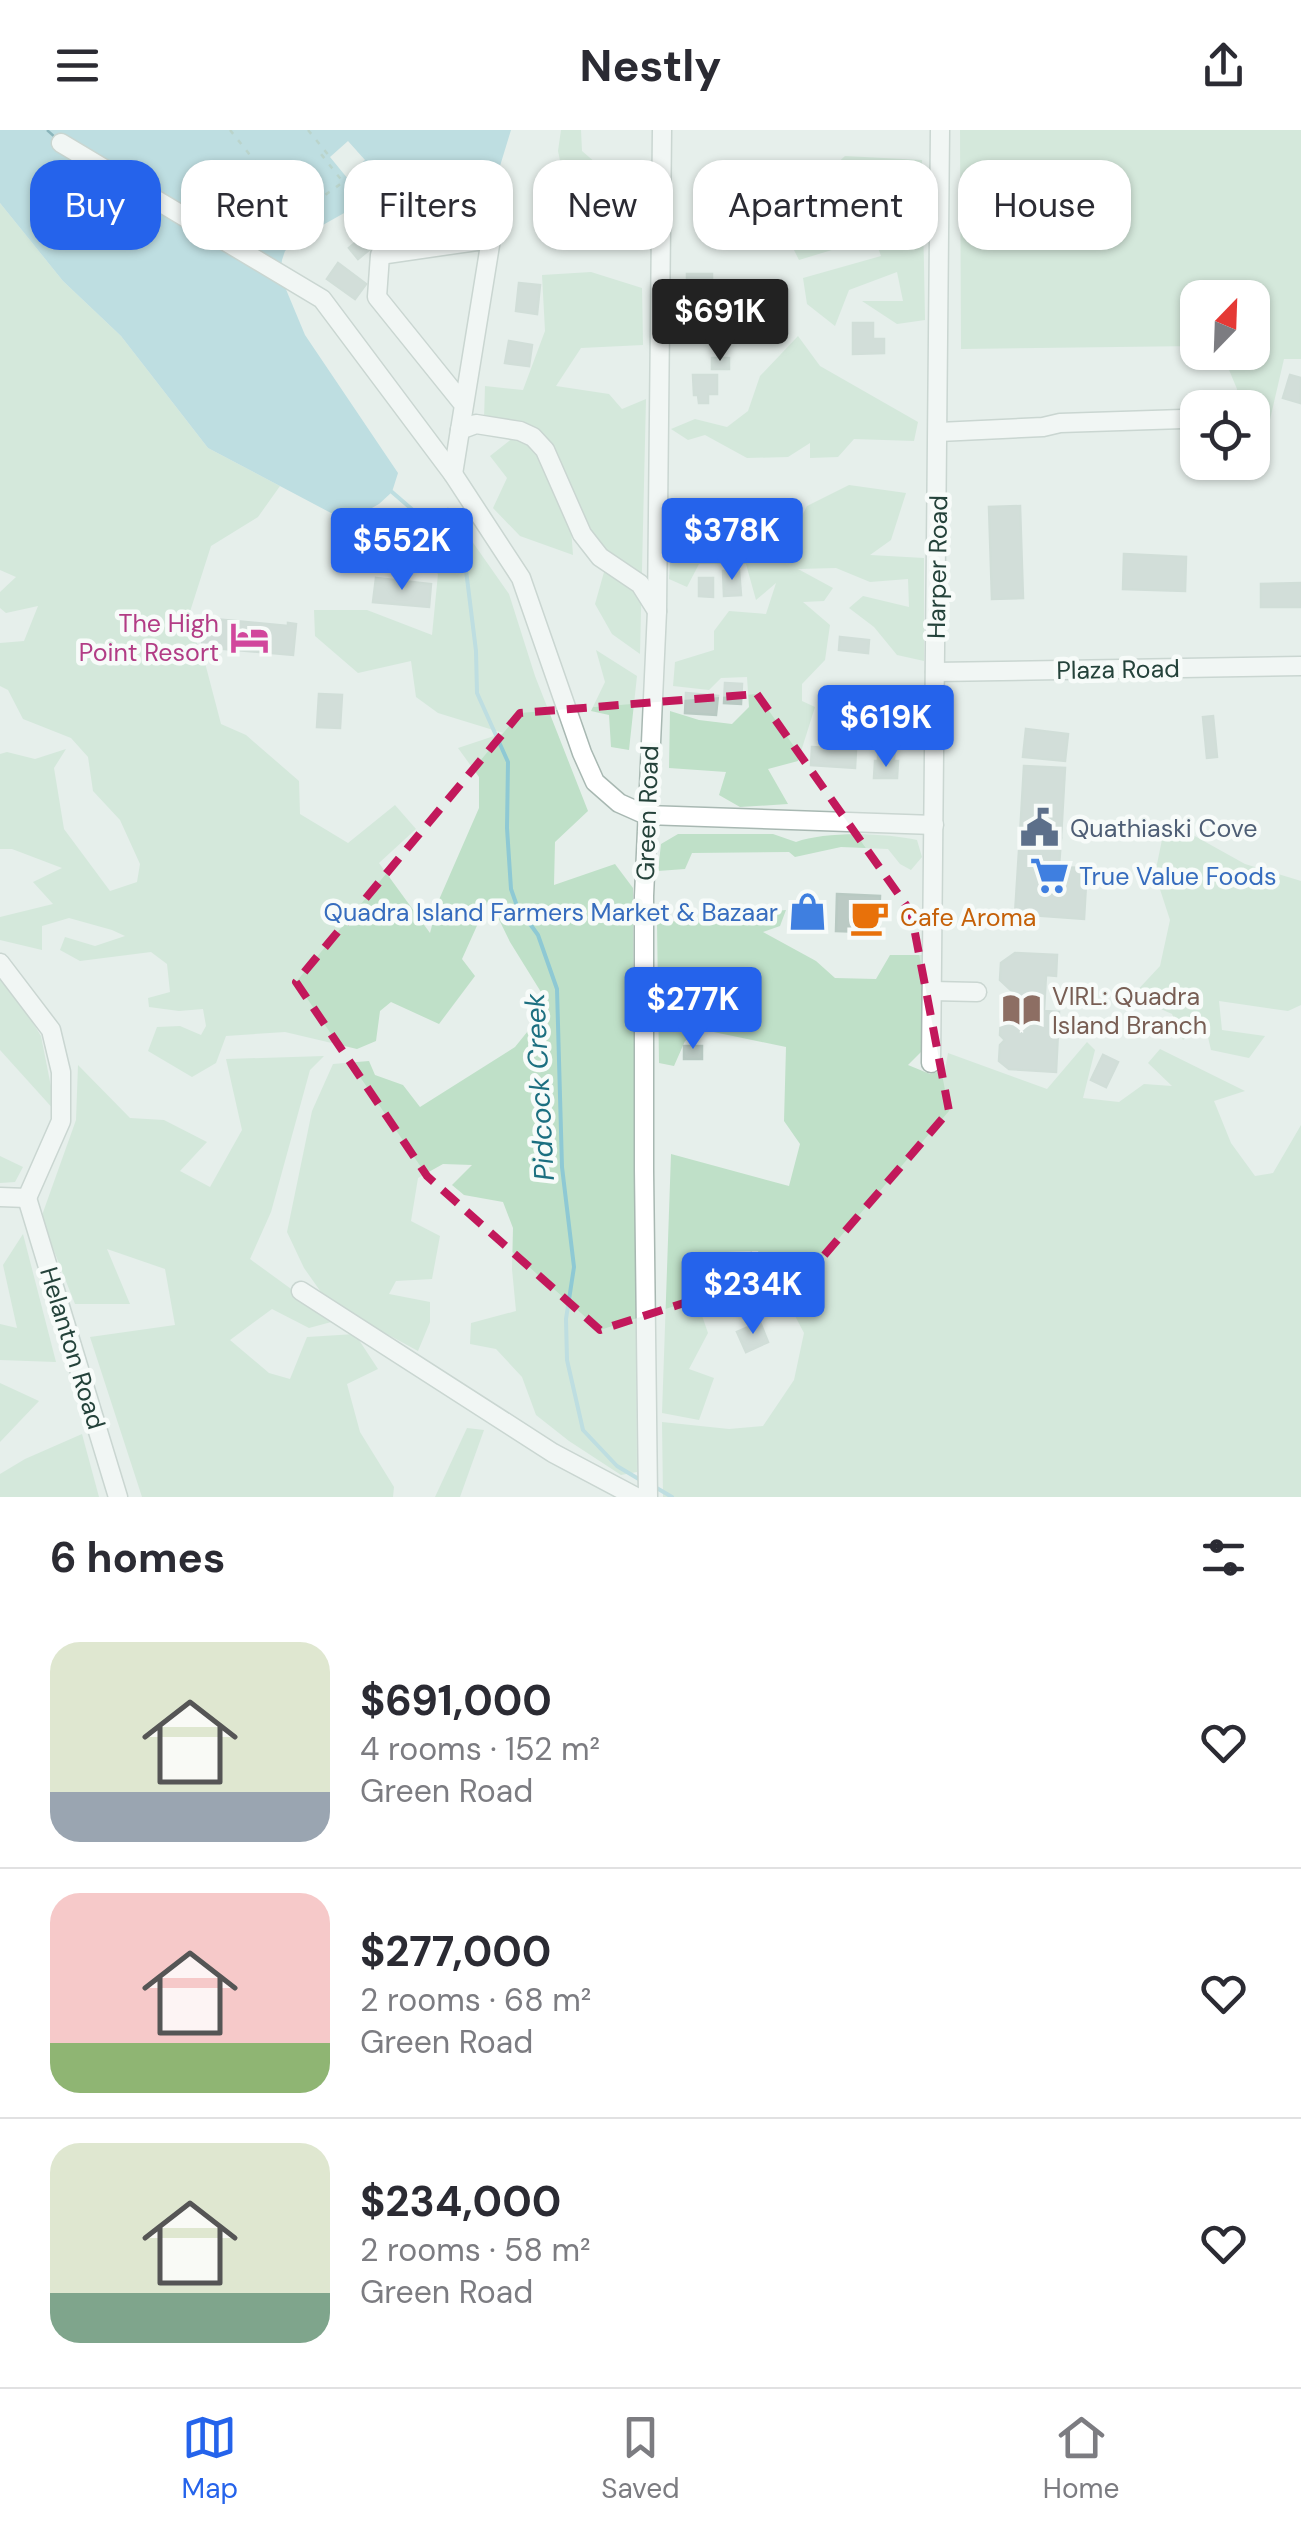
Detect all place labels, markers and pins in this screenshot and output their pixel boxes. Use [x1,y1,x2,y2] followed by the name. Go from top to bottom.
[650,279,790,364] pin: $691K
[662,498,802,583] pin: $378K
[332,508,472,593] pin: $552K
[79,607,219,669] place label: The High Point Resort
[228,616,270,658] hotel icon: The High Point Resort
[816,685,956,770] pin: $619K
[1019,807,1061,849] public building icon: Quathiaski Cove
[1070,812,1257,845] place label: Quathiaski Cove
[1028,855,1070,897] supermarket icon: True Value Foods
[1079,860,1276,893] place label: True Value Foods
[787,891,829,933] shop icon: Quadra Island Farmers Market & Bazaar
[324,896,778,929] place label: Quadra Island Farmers Market & Bazaar
[849,896,891,938] cafe icon: Cafe Aroma
[900,901,1036,934] place label: Cafe Aroma
[623,967,763,1052] pin: $277K
[1052,980,1207,1042] place label: VIRL: Quadra Island Branch
[1001,989,1043,1031] library icon: VIRL: Quadra Island Branch
[683,1252,823,1337] pin: $234K

